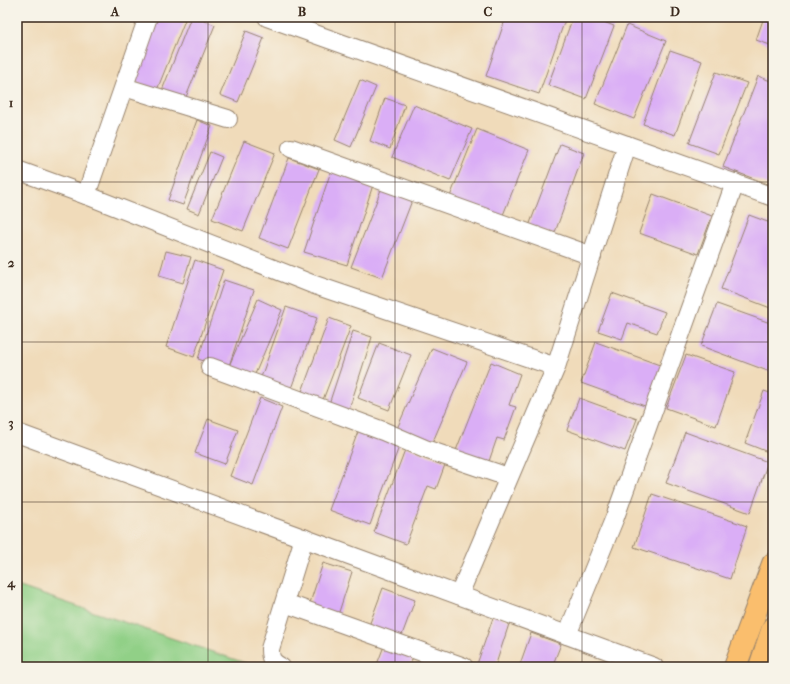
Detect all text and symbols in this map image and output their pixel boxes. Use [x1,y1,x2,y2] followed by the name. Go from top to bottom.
[110,4,120,19] text: A
[298,4,307,19] text: B
[484,4,493,19] text: C
[670,4,680,19] text: D
[9,95,14,110] text: 1
[8,255,15,270] text: 2
[8,415,14,431] text: 3
[6,575,16,591] text: 4

